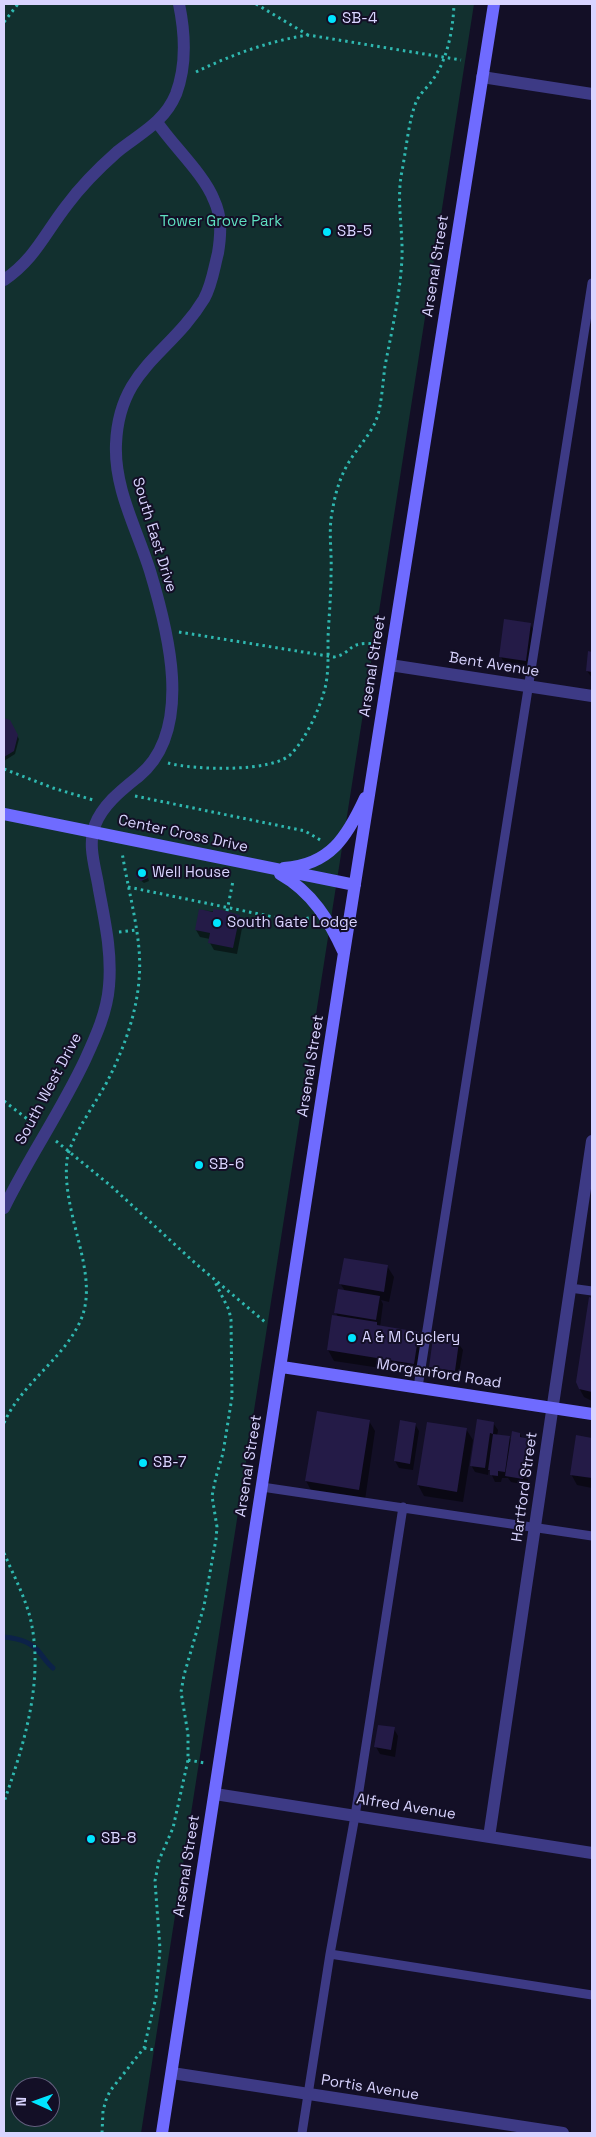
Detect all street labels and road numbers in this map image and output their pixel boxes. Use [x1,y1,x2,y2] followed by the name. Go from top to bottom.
[419,214,453,318] street label: Arsenal Street
[128,475,180,595] street label: South East Drive
[356,614,390,718] street label: Arsenal Street
[447,649,541,681] street label: Bent Avenue
[116,811,250,857] street label: Center Cross Drive
[294,1014,328,1118] street label: Arsenal Street
[12,1030,86,1148] street label: South West Drive
[375,1355,503,1393] street label: Morganford Road
[232,1414,266,1518] street label: Arsenal Street
[508,1431,542,1543] street label: Hartford Street
[355,1790,457,1824] street label: Alfred Avenue
[170,1814,204,1918] street label: Arsenal Street
[320,2071,420,2105] street label: Portis Avenue

